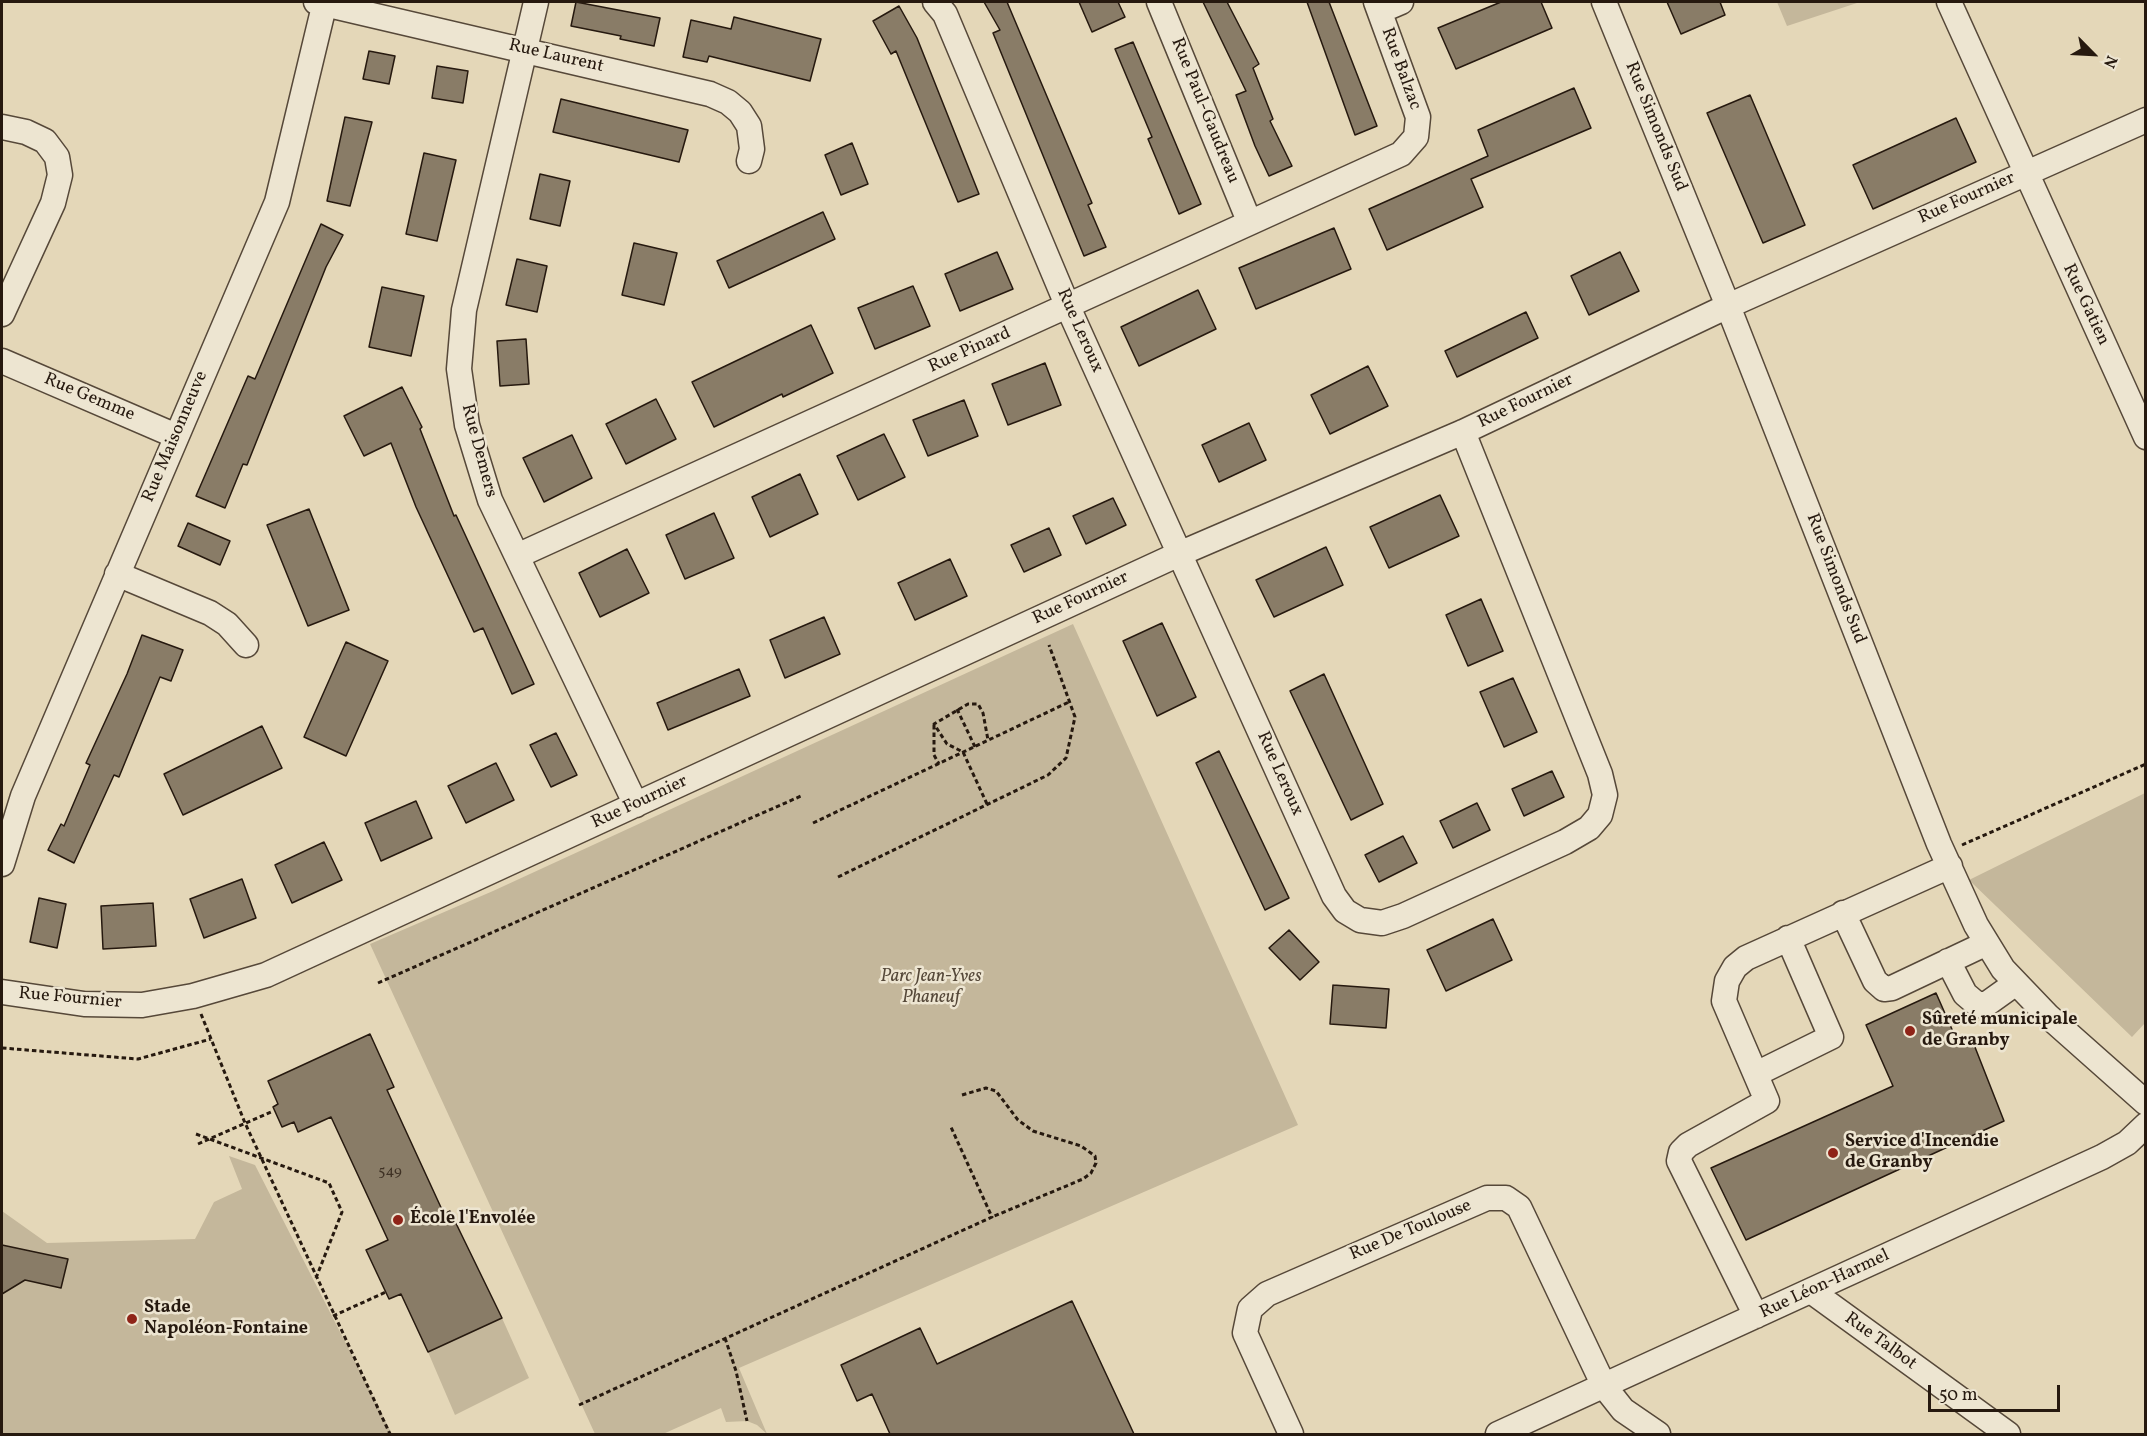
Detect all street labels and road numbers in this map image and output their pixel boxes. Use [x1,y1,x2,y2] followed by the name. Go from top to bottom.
[1375,25,1425,113] street label: Rue Balzac
[1165,35,1243,187] street label: Rue Paul-Gaudreau
[506,36,606,78] street label: Rue Laurent
[1619,59,1691,195] street label: Rue Simonds Sud
[1915,168,2019,230] street label: Rue Fournier
[2057,261,2113,349] street label: Rue Gatien
[1051,286,1107,376] street label: Rue Leroux
[925,323,1015,379] street label: Rue Pinard
[139,368,213,506] street label: Rue Maisonneuve
[40,369,138,427] street label: Rue Gemme
[1475,370,1577,434] street label: Rue Fournier
[455,402,501,500] street label: Rue Demers
[1800,511,1870,647] street label: Rue Simonds Sud
[1030,567,1132,631] street label: Rue Fournier
[1251,729,1307,819] street label: Rue Leroux
[589,771,691,835] street label: Rue Fournier
[18,984,122,1014] street label: Rue Fournier
[1347,1196,1475,1266] street label: Rue De Toulouse
[1757,1246,1893,1324] street label: Rue Léon-Harmel
[1840,1309,1920,1375] street label: Rue Talbot

